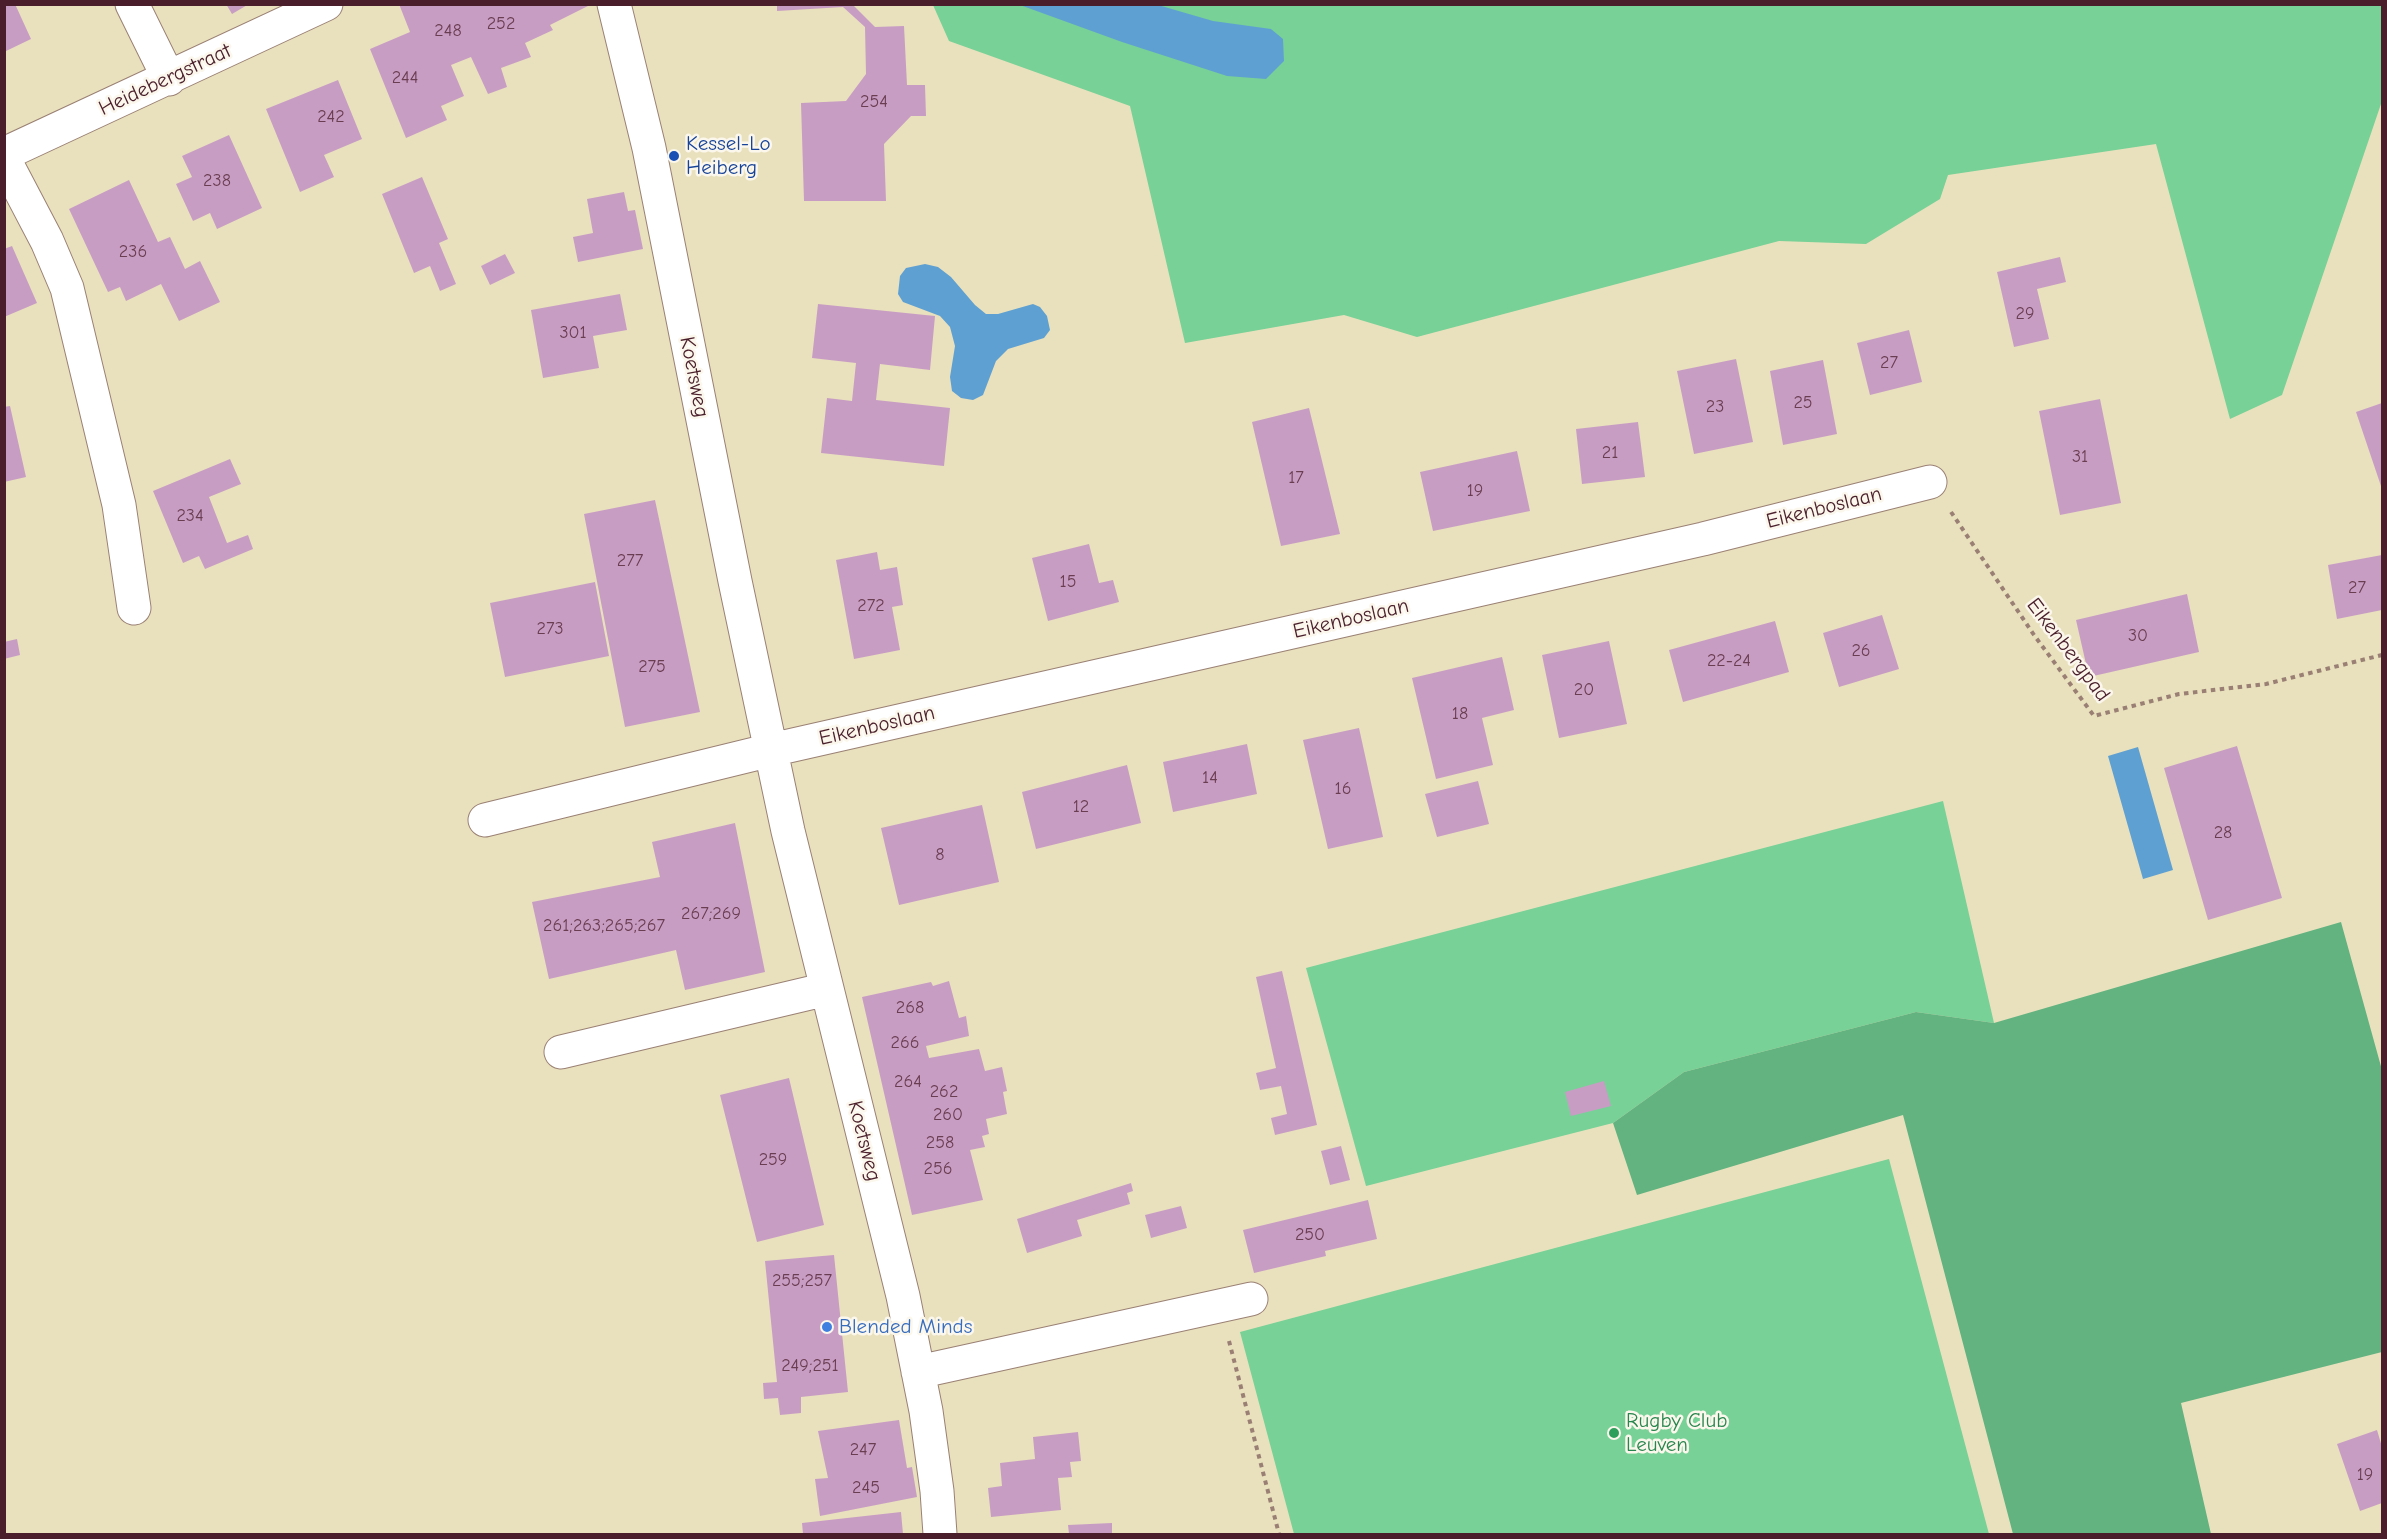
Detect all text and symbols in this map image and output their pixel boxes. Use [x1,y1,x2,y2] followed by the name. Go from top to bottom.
[487,13,515,35] house number: 252
[434,20,462,42] house number: 248
[95,38,235,122] street label: Heidebergstraat
[392,67,418,89] house number: 244
[860,91,888,113] house number: 254
[317,106,345,128] house number: 242
[686,131,771,181] place label: Kessel-Lo Heiberg
[667,149,681,163] marker: Kessel-Lo Heiberg
[203,170,231,192] house number: 238
[119,241,147,263] house number: 236
[2016,303,2034,325] house number: 29
[559,322,587,344] house number: 301
[674,334,714,420] street label: Koetsweg
[1880,352,1898,374] house number: 27
[1793,392,1813,414] house number: 25
[1706,396,1724,418] house number: 23
[1602,442,1618,464] house number: 21
[2072,446,2088,468] house number: 31
[1288,467,1304,489] house number: 17
[1467,480,1483,502] house number: 19
[1764,481,1884,535] street label: Eikenboslaan
[176,505,204,527] house number: 234
[617,550,643,572] house number: 277
[1060,571,1076,593] house number: 15
[2348,577,2366,599] house number: 27
[1291,593,1411,645] street label: Eikenboslaan
[2021,593,2115,707] street label: Eikenbergpad
[857,595,885,617] house number: 272
[537,618,563,640] house number: 273
[2128,625,2148,647] house number: 30
[1851,640,1871,662] house number: 26
[1707,650,1751,672] house number: 22-24
[638,656,666,678] house number: 275
[1574,679,1594,701] house number: 20
[817,700,937,752] street label: Eikenboslaan
[1452,703,1468,725] house number: 18
[1202,767,1218,789] house number: 14
[1335,778,1351,800] house number: 16
[1073,796,1089,818] house number: 12
[2214,822,2232,844] house number: 28
[935,844,945,866] house number: 8
[681,903,741,925] house number: 267;269
[543,915,665,937] house number: 261;263;265;267
[896,997,924,1019] house number: 268
[891,1032,919,1054] house number: 266
[894,1071,922,1093] house number: 264
[930,1081,958,1103] house number: 262
[842,1098,886,1184] street label: Koetsweg
[933,1104,963,1126] house number: 260
[926,1132,954,1154] house number: 258
[759,1149,787,1171] house number: 259
[924,1158,952,1180] house number: 256
[1295,1224,1325,1246] house number: 250
[772,1270,832,1292] house number: 255;257
[839,1314,972,1340] place label: Blended Minds
[820,1320,834,1334] marker: Blended Minds
[781,1355,839,1377] house number: 249;251
[1626,1408,1727,1458] place label: Rugby Club Leuven
[1607,1426,1621,1440] marker: Rugby Club Leuven
[850,1439,876,1461] house number: 247
[2357,1464,2373,1486] house number: 19
[852,1477,880,1499] house number: 245

